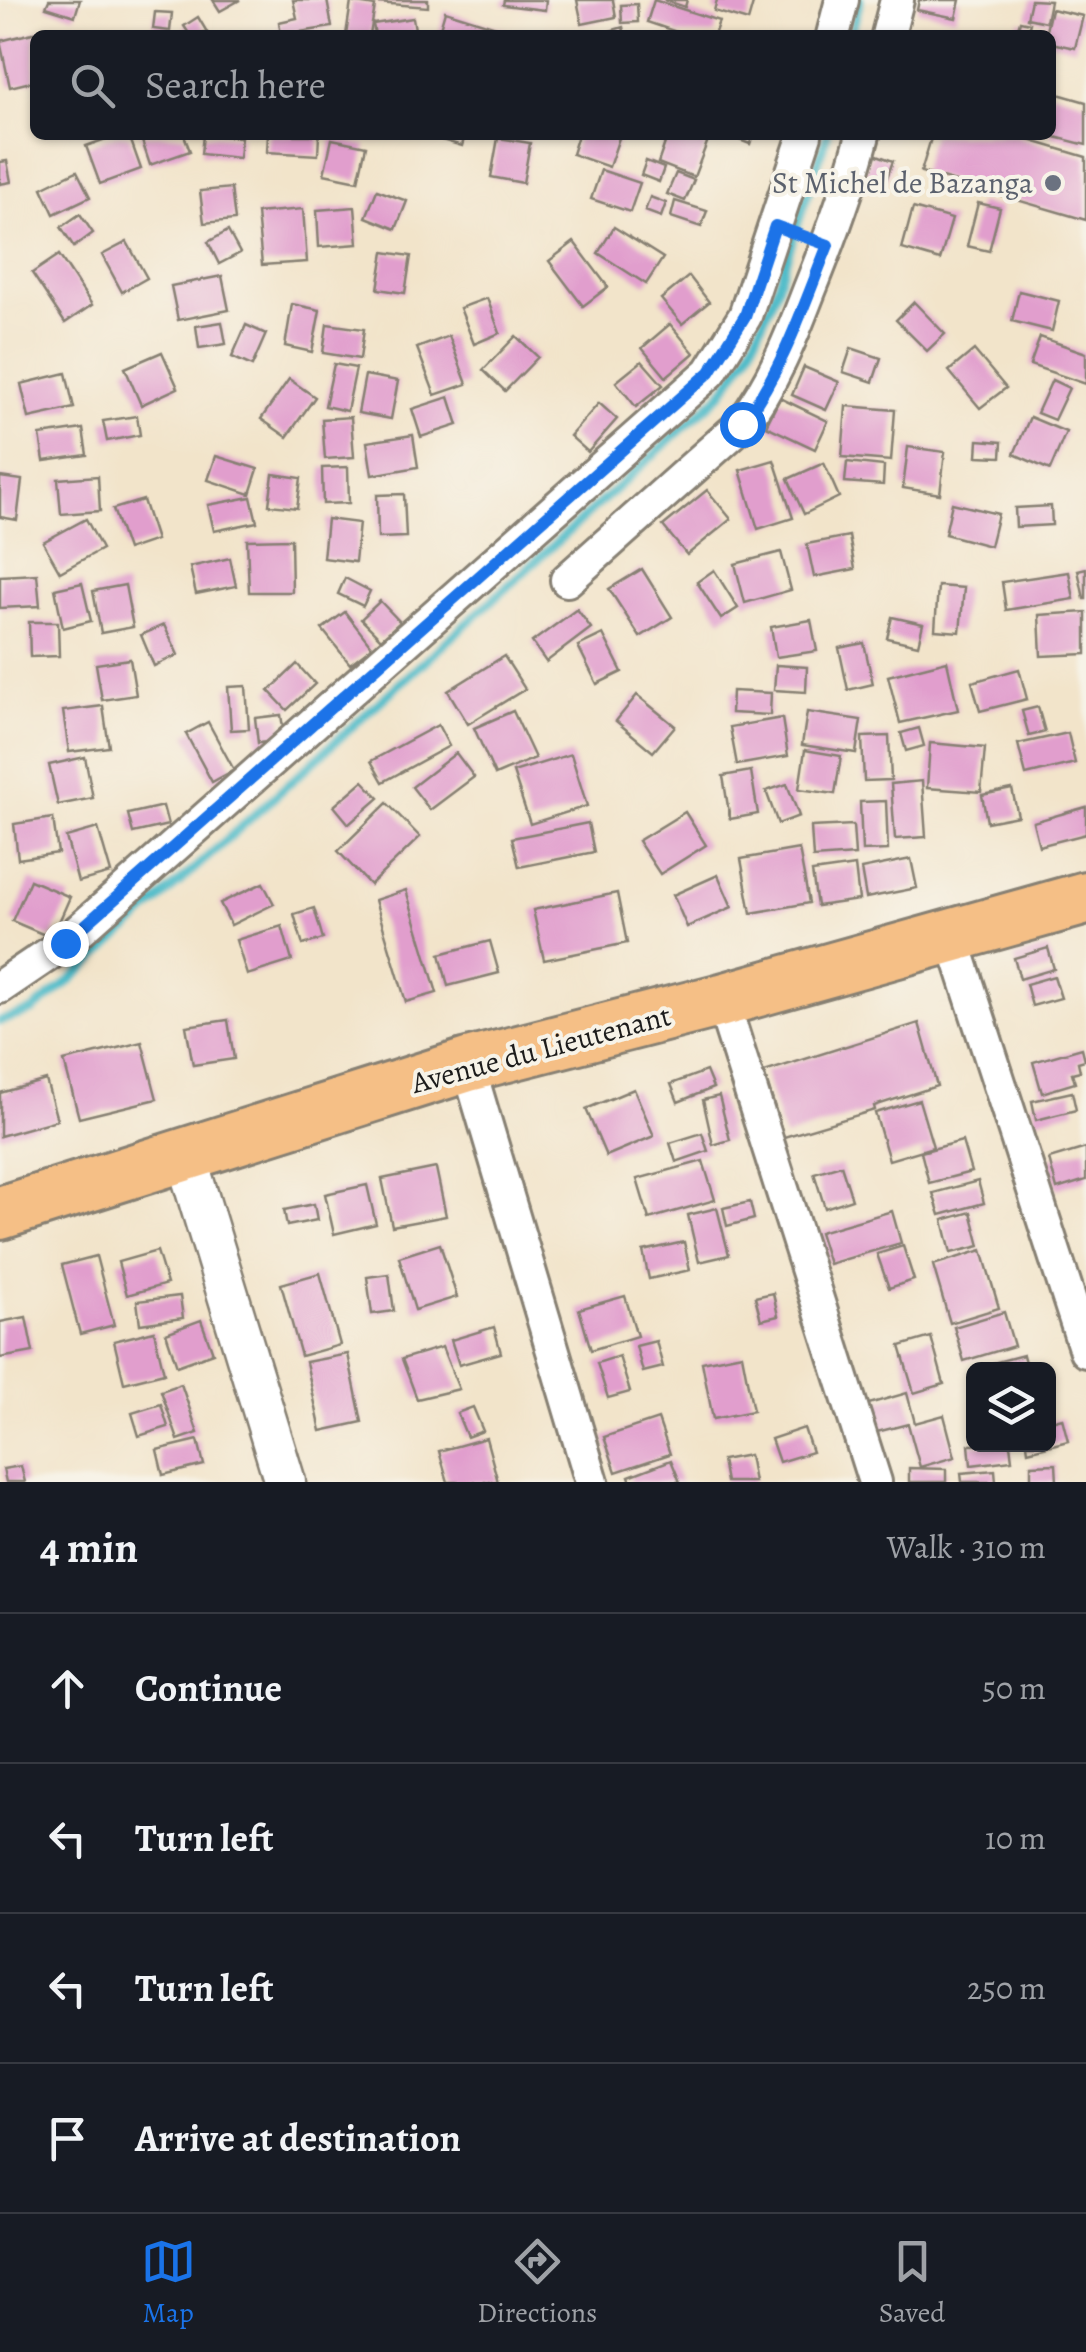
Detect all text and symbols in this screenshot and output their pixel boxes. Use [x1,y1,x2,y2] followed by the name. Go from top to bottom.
[30,30,1056,140] search box
[65,58,120,113] icon: search
[145,59,326,111] text: Search here
[772,163,1033,203] place label: St Michel de Bazanga
[1042,172,1064,194] marker: St Michel de Bazanga
[720,402,766,448] route start
[43,921,89,967] route end
[406,995,675,1103] street label: Avenue du Lieutenant
[966,1362,1056,1452] map controls
[966,1362,1056,1452] button: layers
[40,1519,138,1576] text: 4 min
[887,1525,1046,1569] text: Walk · 310 m
[40,1661,95,1716] icon: ahead
[135,1662,282,1714] text: Continue
[982,1666,1046,1710] text: 50 m
[40,1811,95,1866] icon: left
[135,1812,274,1864] text: Turn left
[985,1816,1046,1860] text: 10 m
[40,1961,95,2016] icon: left
[135,1962,274,2014] text: Turn left
[967,1966,1046,2010] text: 250 m
[40,2111,95,2166] icon: arrive
[135,2112,461,2164] text: Arrive at destination
[141,2234,196,2332] tab: Map
[477,2234,597,2332] tab: Directions
[879,2234,945,2332] tab: Saved

